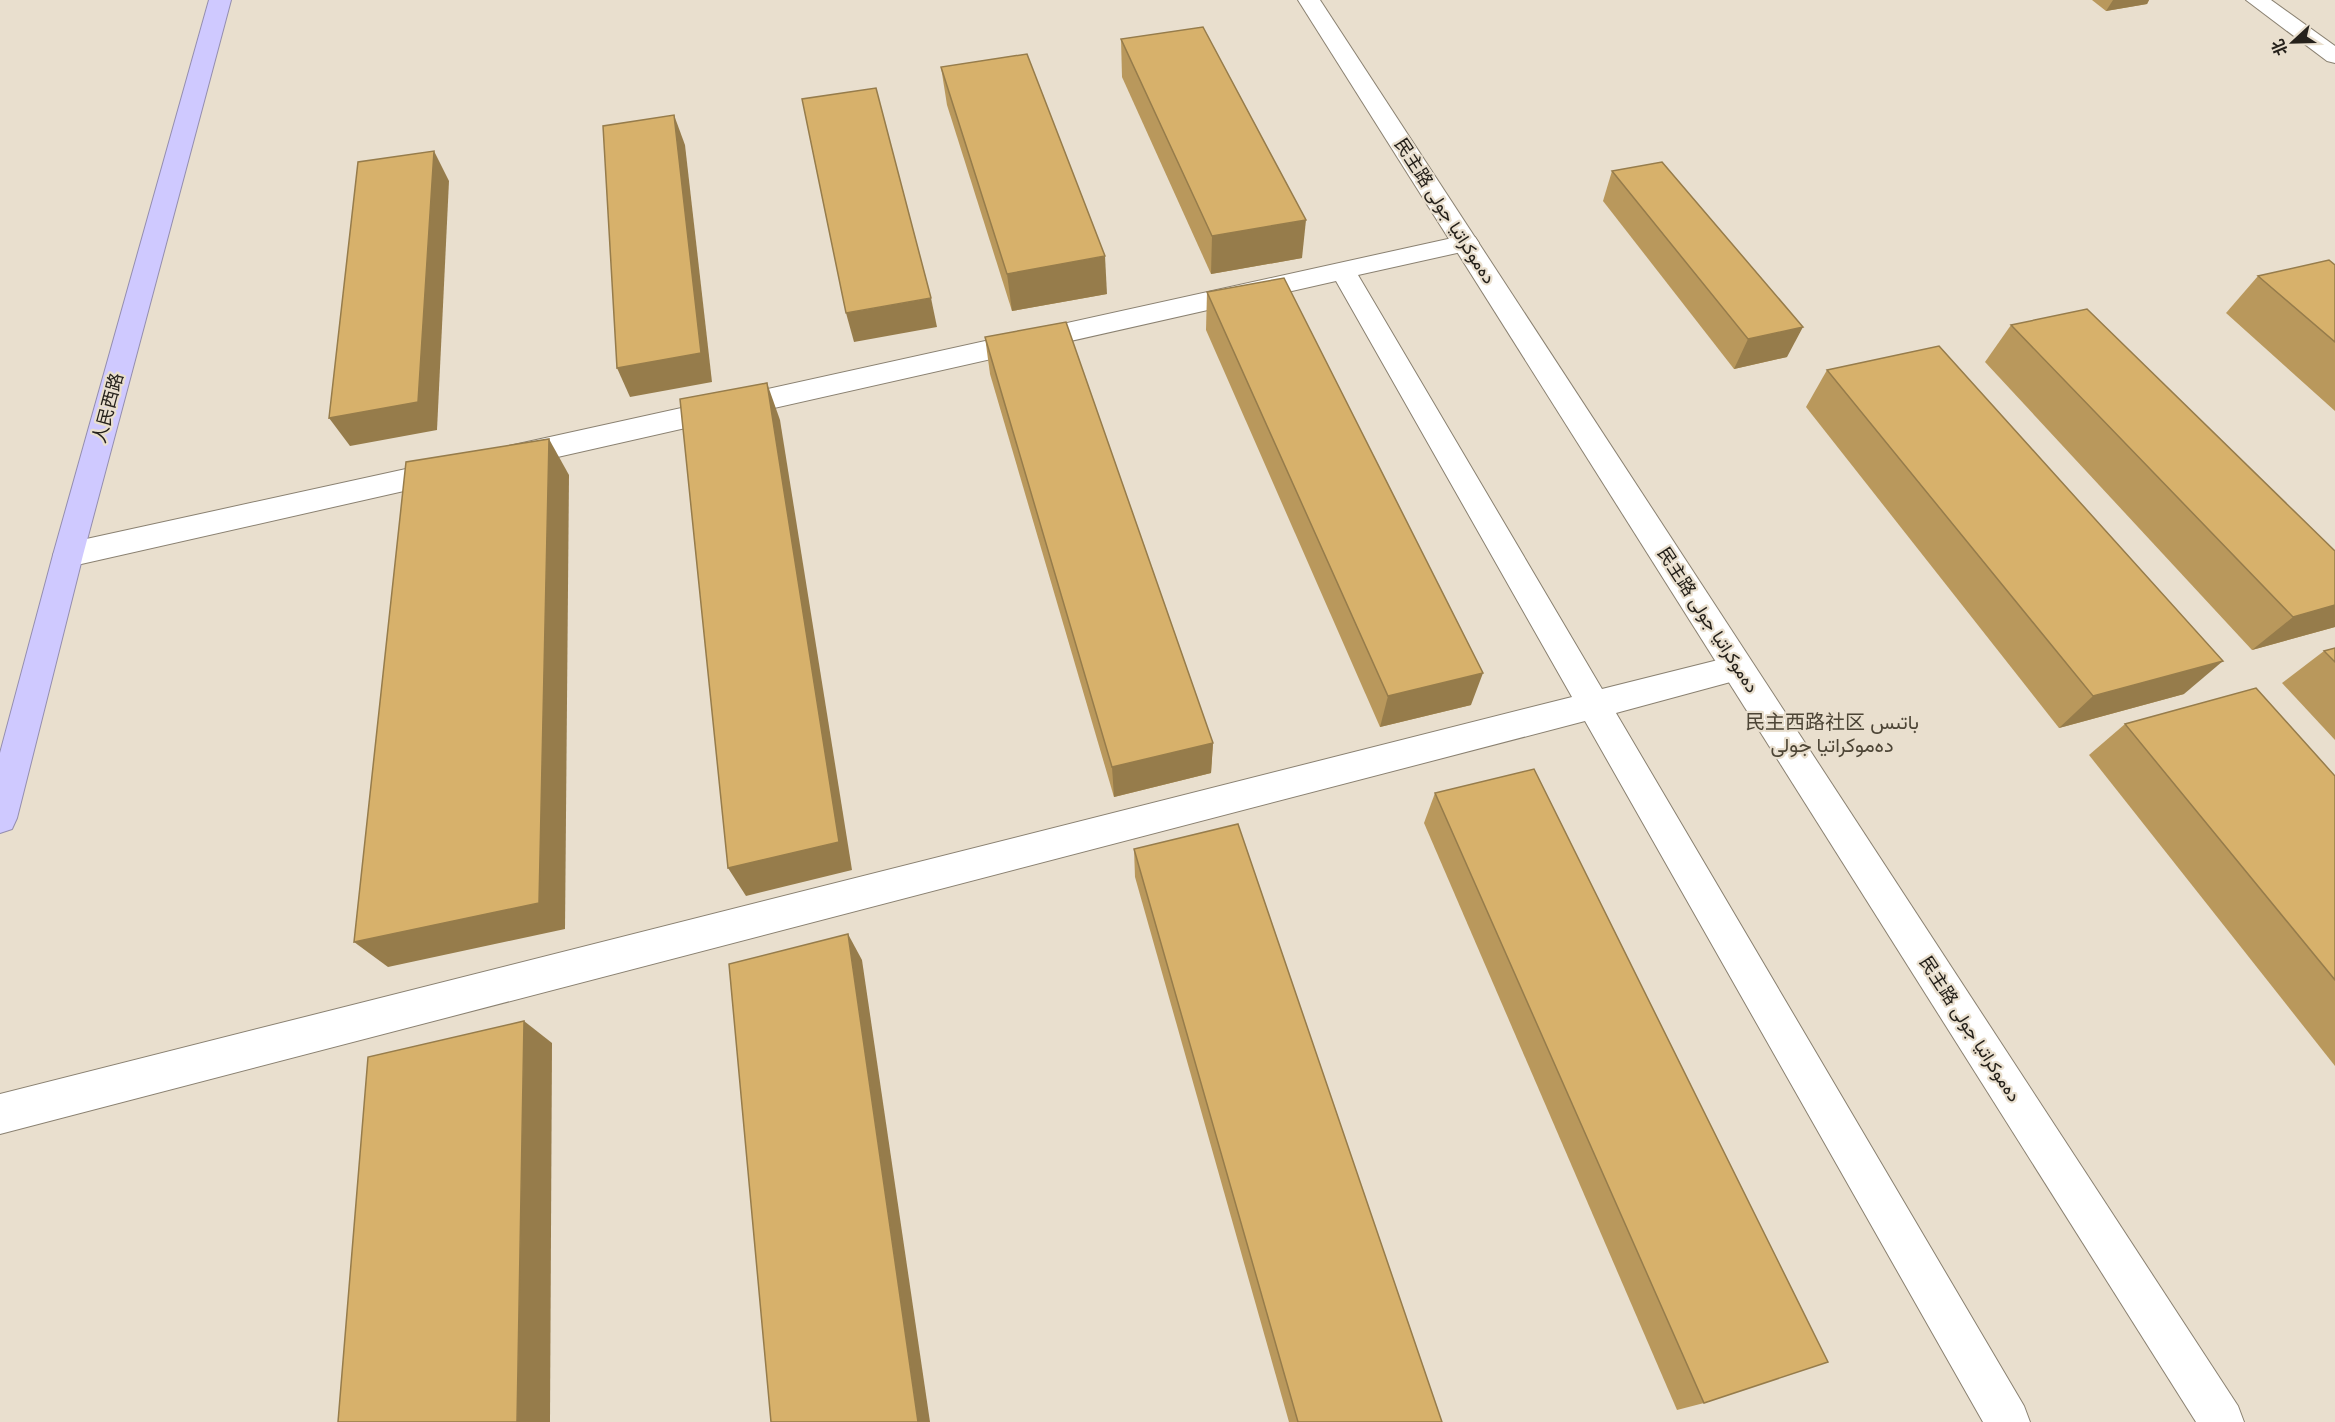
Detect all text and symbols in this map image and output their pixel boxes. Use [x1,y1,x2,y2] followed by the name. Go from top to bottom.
[2263,12,2323,72] north arrow
[2269,37,2290,58] text: 北
[1390,135,1499,288] street label: 民主路 دەموكراتيا جولى
[89,371,127,445] street label: 人民西路
[1653,544,1762,697] street label: 民主路 دەموكراتيا جولى
[1745,711,1919,758] district label: 民主西路社区 باتىس دەموكراتيا جولى
[1915,953,2024,1106] street label: 民主路 دەموكراتيا جولى

